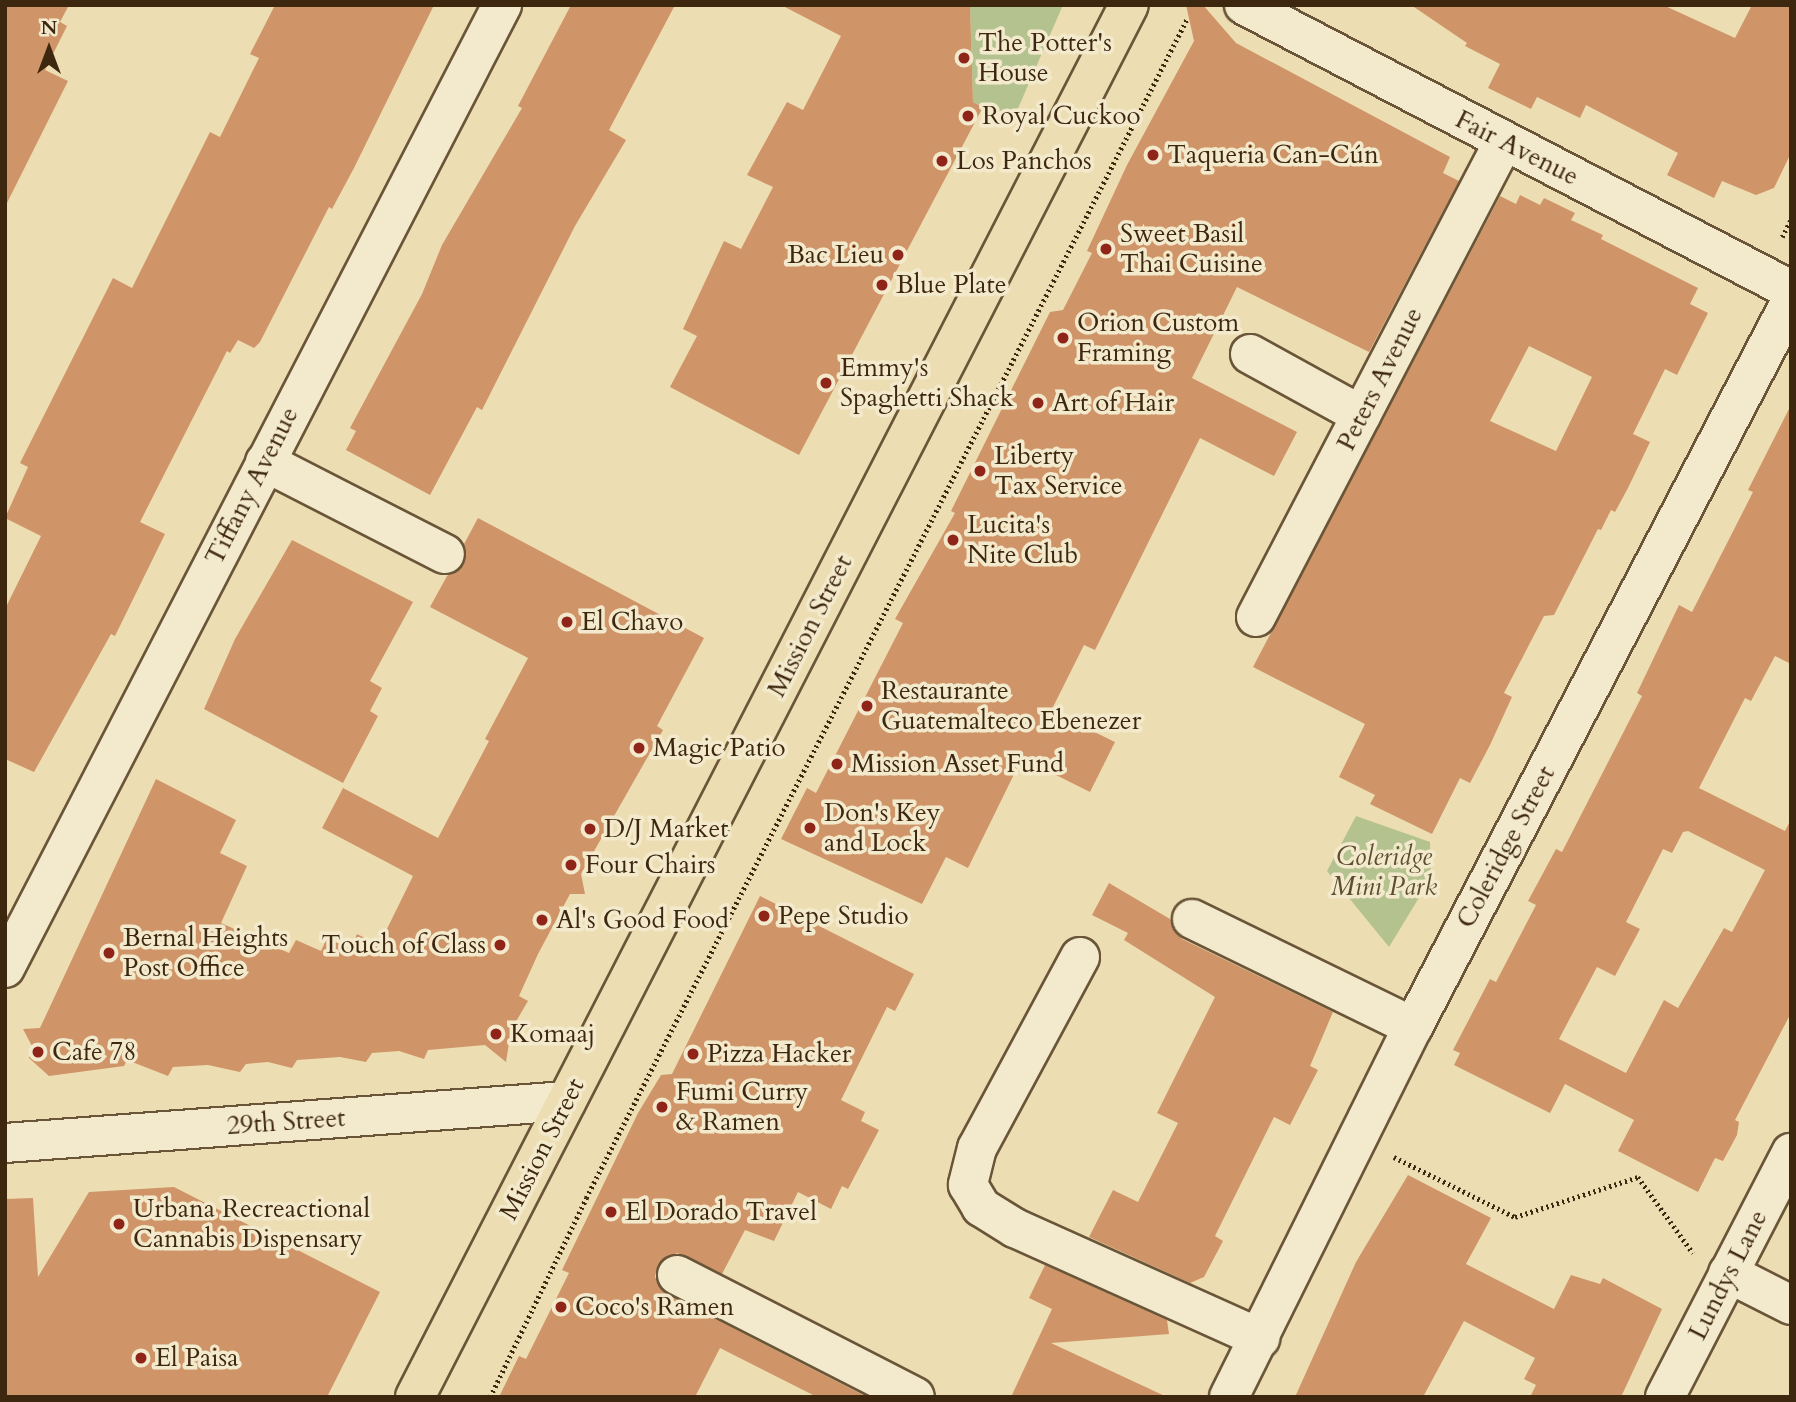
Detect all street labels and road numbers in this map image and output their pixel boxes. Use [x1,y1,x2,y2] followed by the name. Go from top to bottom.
[1450,104,1584,192] street label: Fair Avenue
[1331,302,1429,456] street label: Peters Avenue
[199,402,305,570] street label: Tiffany Avenue
[761,550,859,702] street label: Mission Street
[1450,761,1562,933] street label: Coleridge Street
[493,1073,591,1225] street label: Mission Street
[226,1102,346,1142] street label: 29th Street
[1682,1205,1774,1345] street label: Lundys Lane

